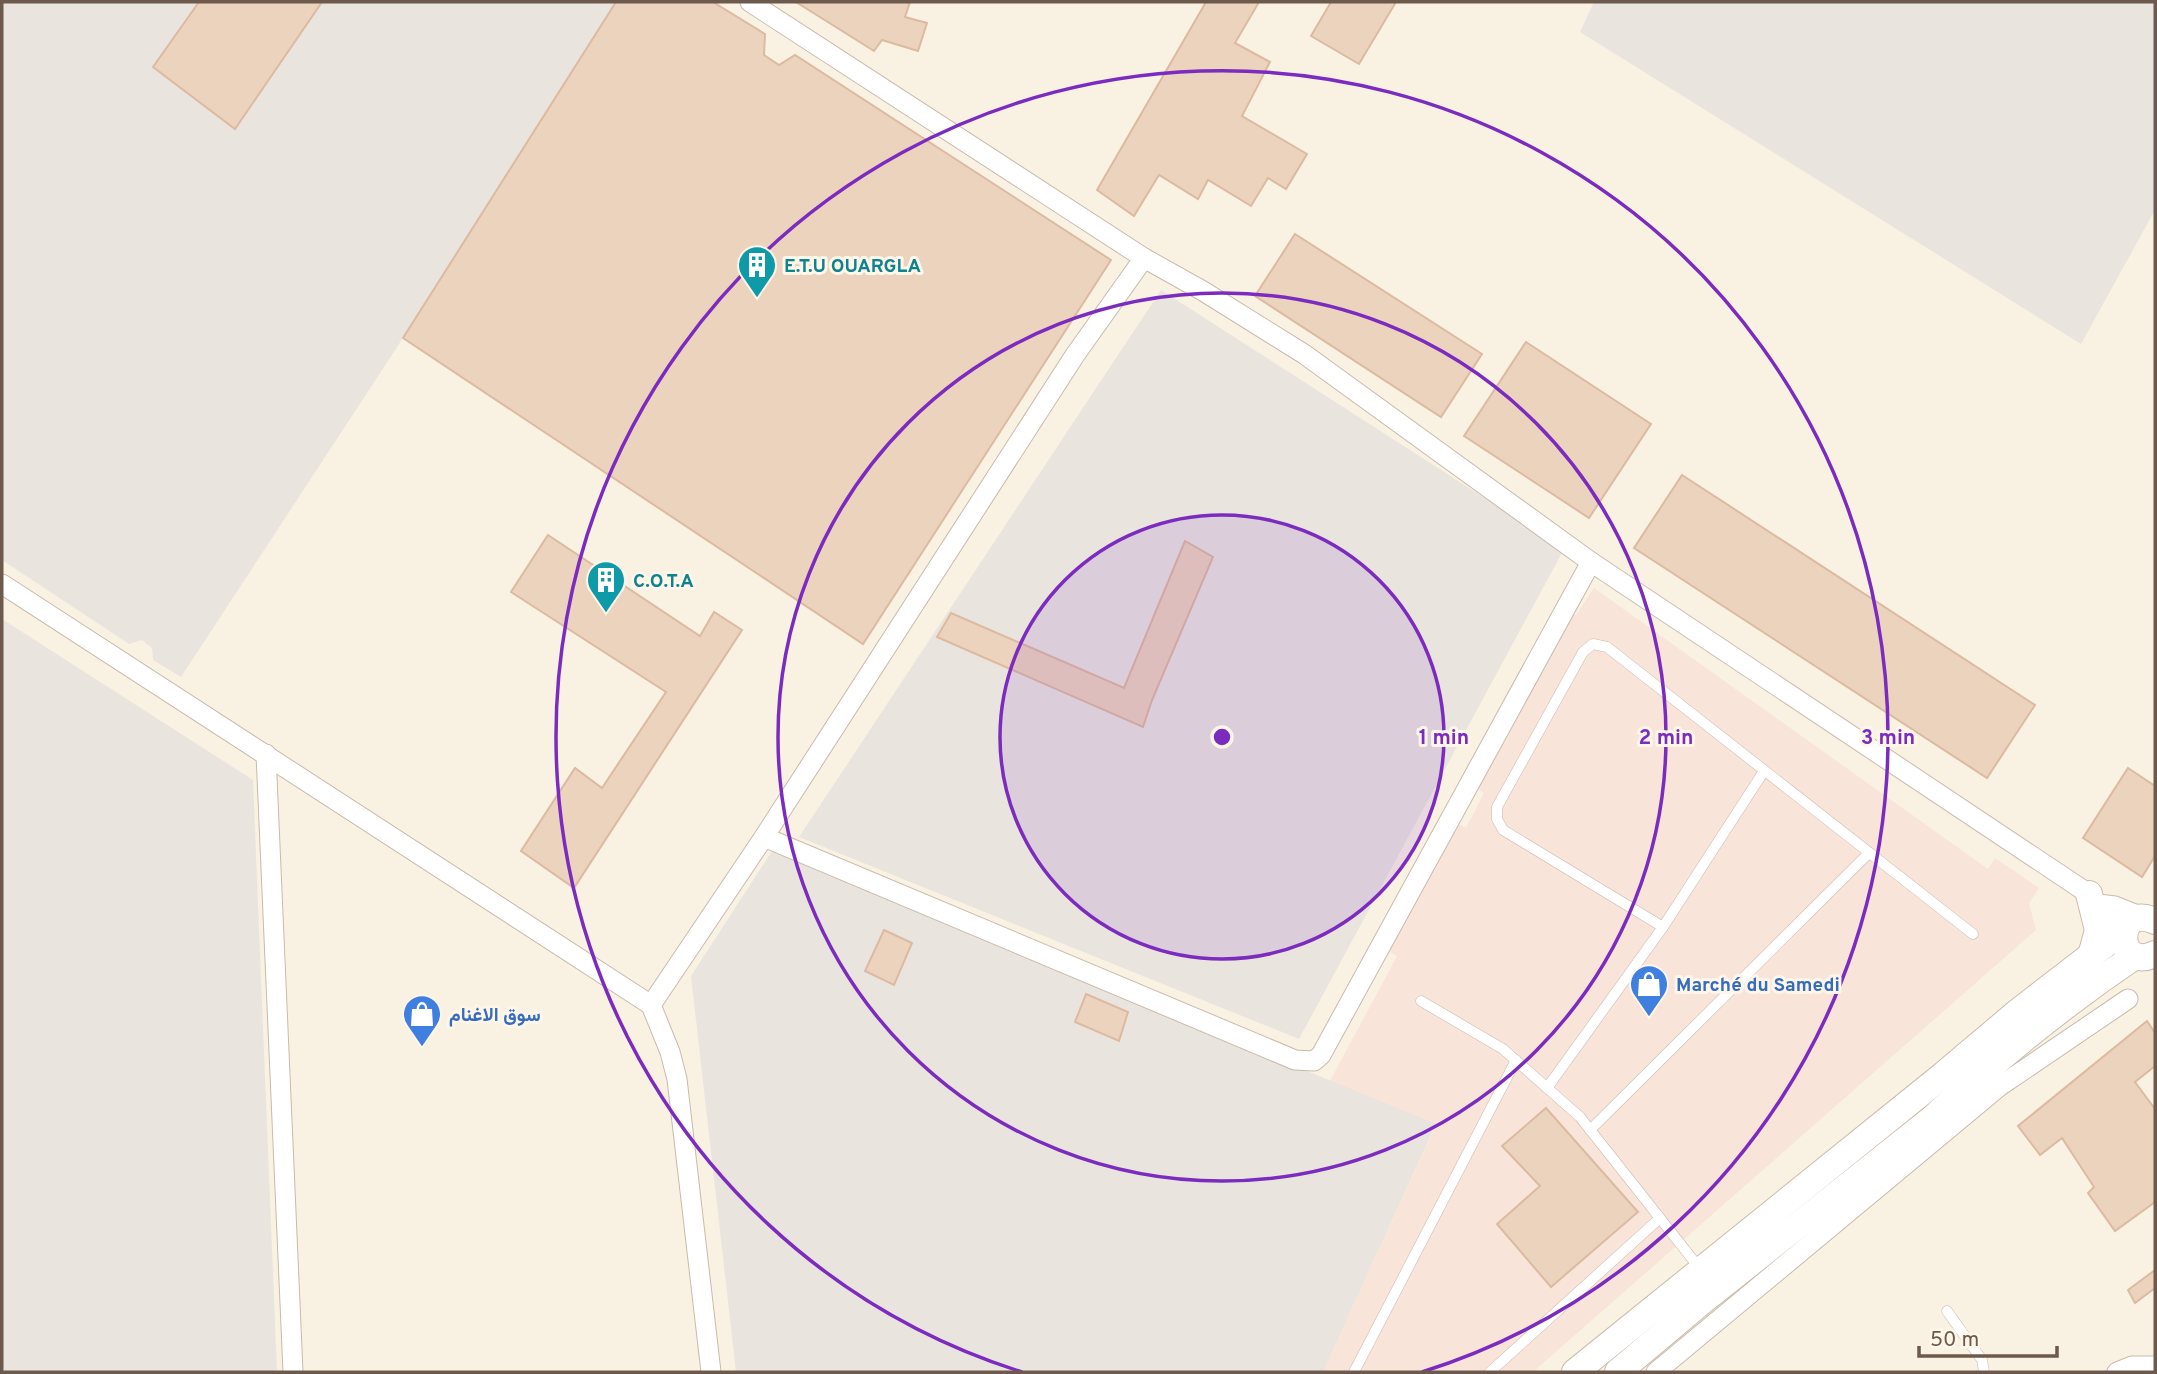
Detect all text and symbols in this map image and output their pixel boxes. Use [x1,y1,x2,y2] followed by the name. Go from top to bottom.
[736,244,778,299] building icon: E.T.U OUARGLA
[784,255,922,279] place label: E.T.U OUARGLA
[585,559,627,614] building icon: C.O.T.A
[633,570,694,594] place label: C.O.T.A
[1210,725,1234,749] centre of rings
[1419,725,1469,752] text: 1 min
[1639,725,1693,752] text: 2 min
[1861,725,1915,752] text: 3 min
[1628,963,1670,1018] shop icon: Marché du Samedi
[1676,974,1840,998] place label: Marché du Samedi
[401,993,443,1048] shop icon: سوق الاغنام
[449,1004,541,1028] place label: سوق الاغنام
[1919,1314,2057,1358] scale bar
[1930,1327,1979,1354] text: 50 m

